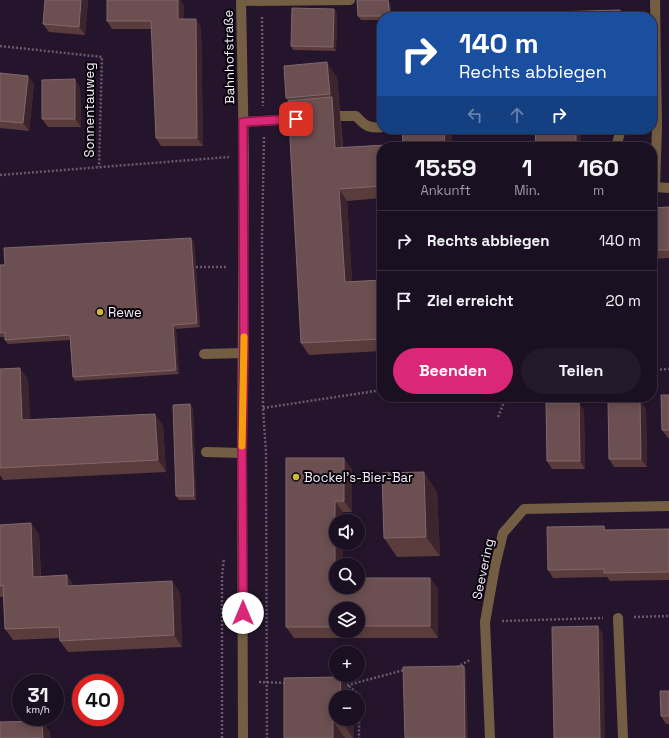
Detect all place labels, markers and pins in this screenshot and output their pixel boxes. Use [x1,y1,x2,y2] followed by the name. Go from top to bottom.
[279,102,313,136] pin
[108,304,142,321] place label: Rewe
[95,307,105,317] marker: Rewe
[304,469,413,486] place label: Bockel's-Bier-Bar
[291,472,301,482] marker: Bockel's-Bier-Bar

